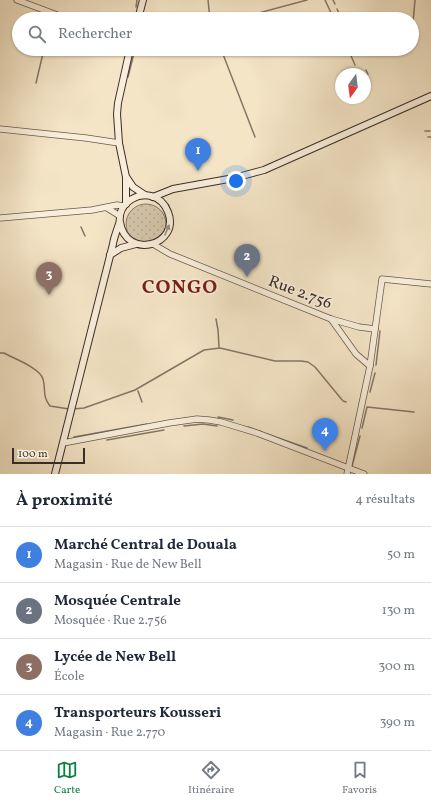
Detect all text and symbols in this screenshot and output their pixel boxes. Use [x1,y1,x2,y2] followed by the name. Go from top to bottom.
[12,12,419,56] search box
[26,23,48,45] icon: search
[58,24,132,45] text: Rechercher
[335,68,371,104] north arrow
[185,138,211,171] pin: 1
[226,171,246,191] your location
[164,224,170,235] one-way arrow
[234,244,260,277] pin: 2
[36,262,62,295] pin: 3
[265,271,335,315] street label: Rue 2.756
[142,274,218,302] district label: CONGO
[312,418,338,451] pin: 4
[12,446,85,465] scale bar
[18,447,48,462] text: 100 m
[16,489,113,512] text: À proximité
[355,491,415,509] text: 4 résultats
[54,535,237,556] text: Marché Central de Douala
[26,546,32,564] text: 1
[387,546,415,564] text: 50 m
[54,556,202,574] text: Magasin · Rue de New Bell
[54,591,181,612] text: Mosquée Centrale
[26,602,32,620] text: 2
[382,602,415,620] text: 130 m
[54,612,167,630] text: Mosquée · Rue 2.756
[54,647,176,668] text: Lycée de New Bell
[26,658,32,676] text: 3
[379,658,415,676] text: 300 m
[54,668,84,686] text: École
[54,703,221,724] text: Transporteurs Kousseri
[25,714,33,732] text: 4
[380,714,415,732] text: 390 m
[54,724,165,742] text: Magasin · Rue 2.770
[54,759,80,798] tab: Carte
[188,759,234,798] tab: Itinéraire
[342,759,377,798] tab: Favoris

